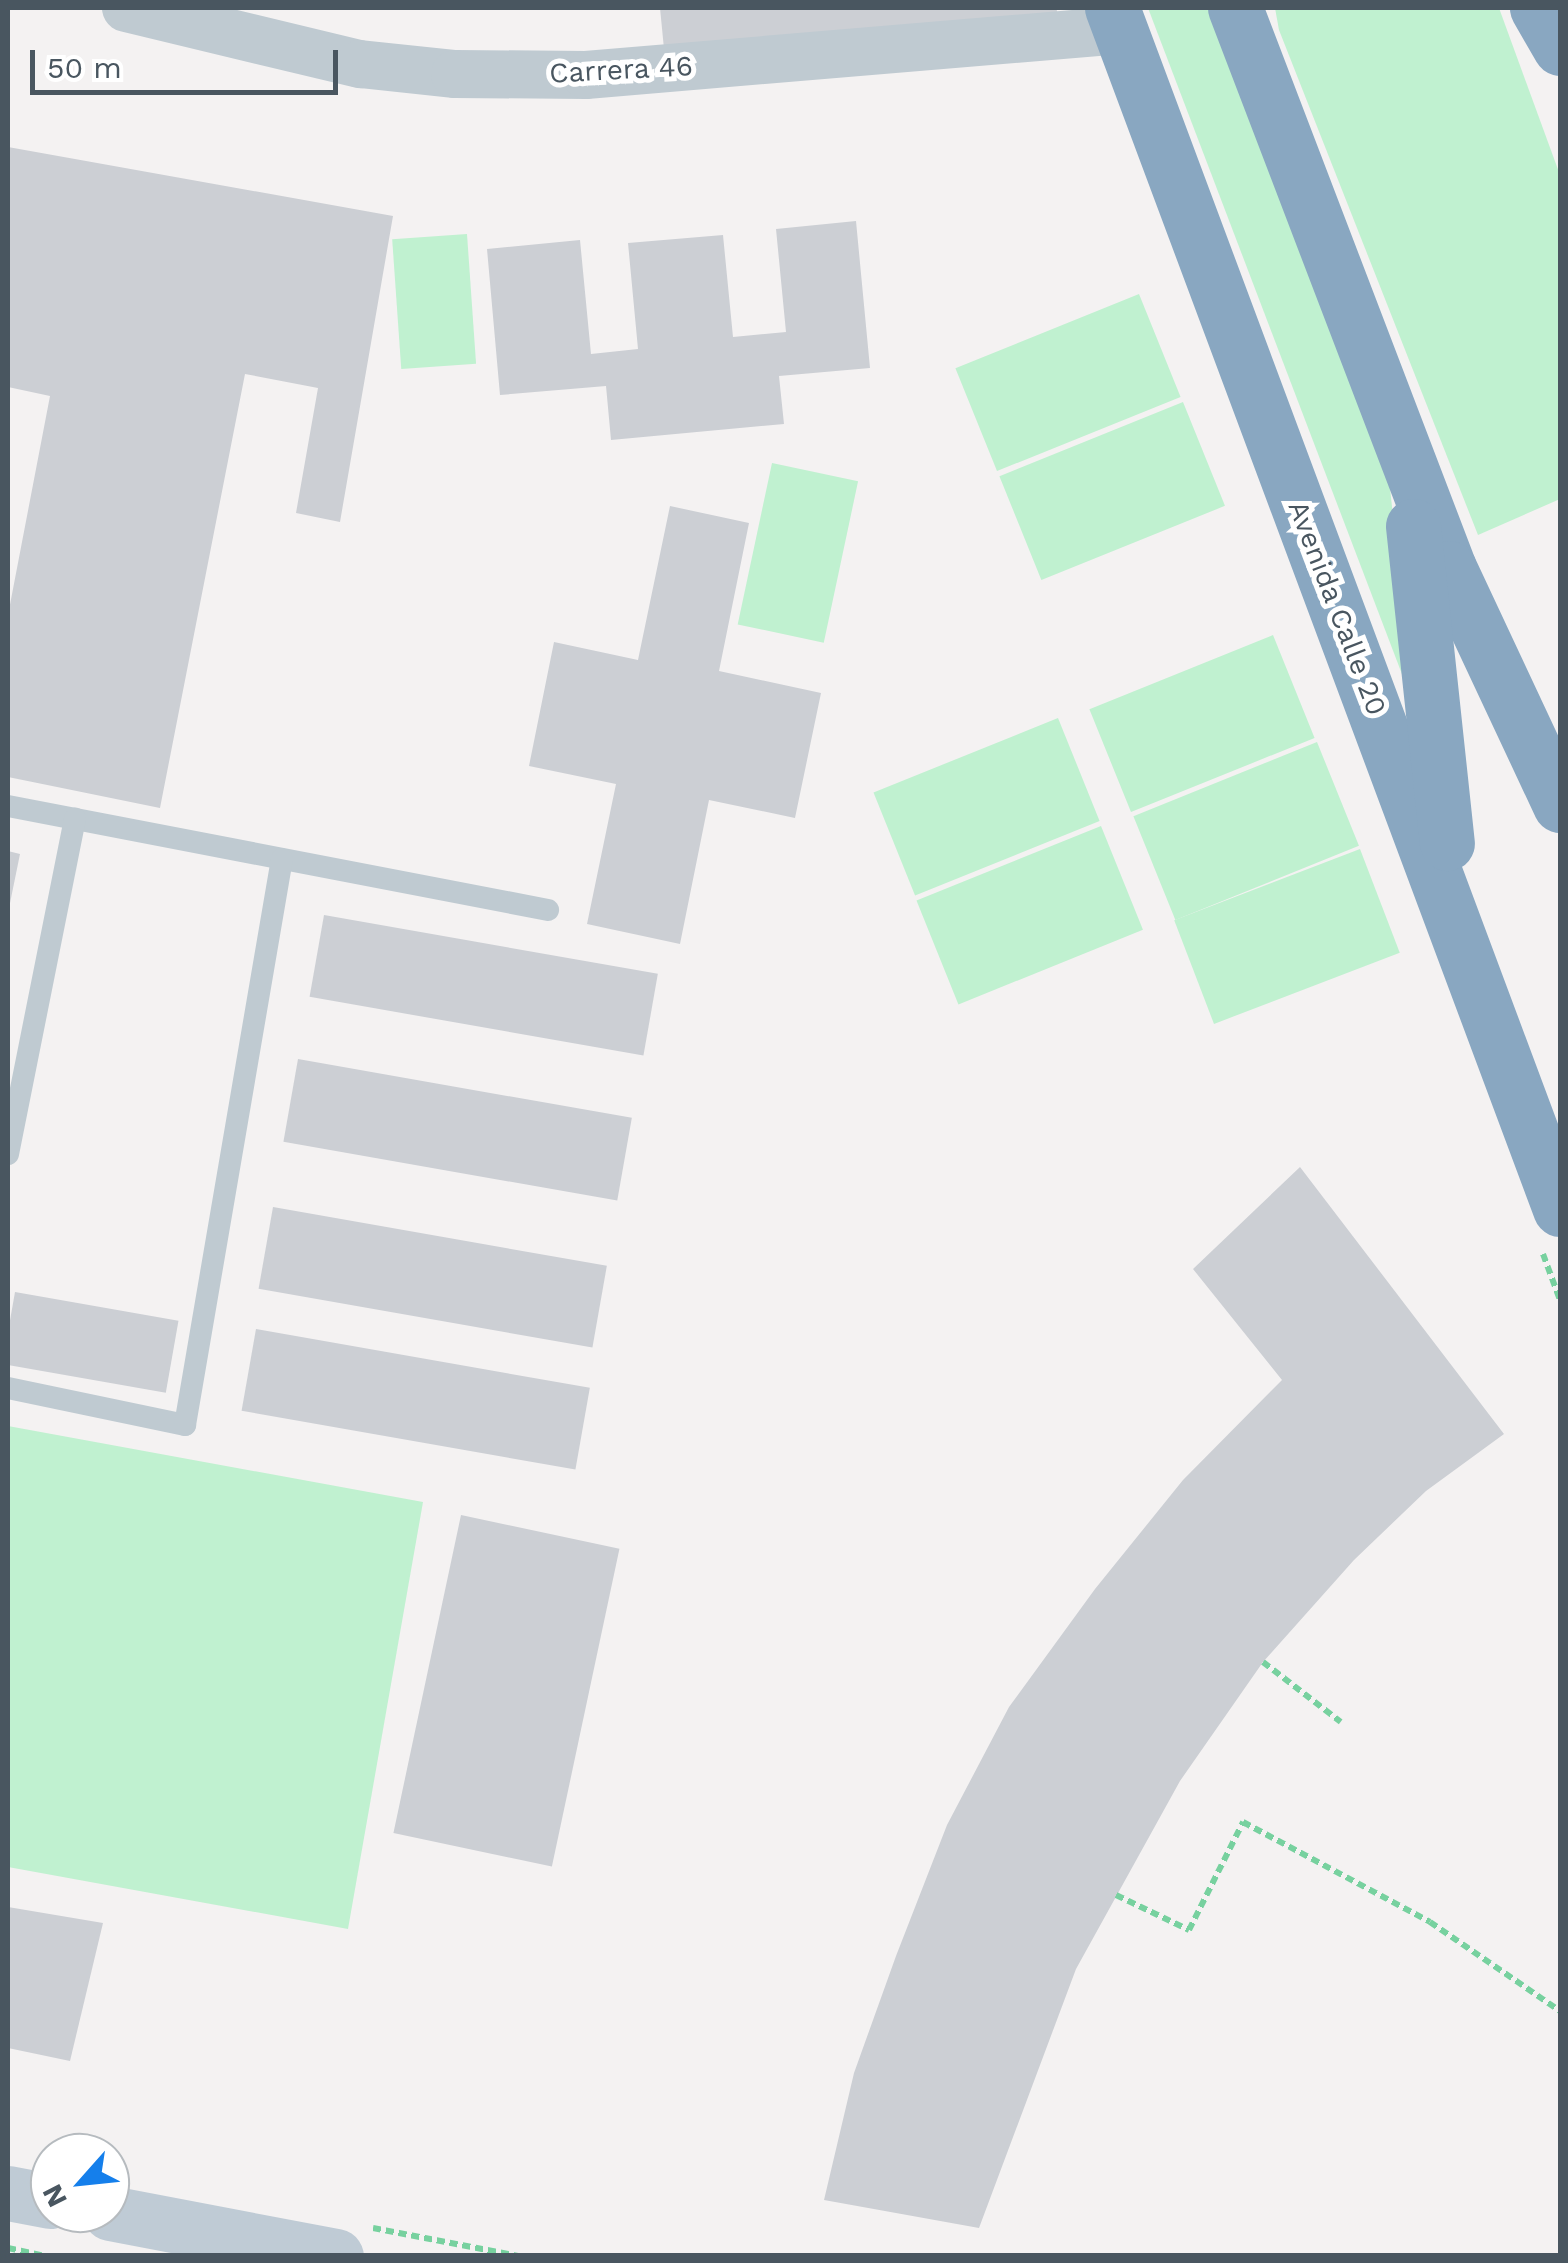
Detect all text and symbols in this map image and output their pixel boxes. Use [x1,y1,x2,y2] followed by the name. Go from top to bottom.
[35,30,342,92] scale bar
[548,49,694,91] street label: Carrera 46
[47,50,122,85] text: 50 m
[1281,496,1393,720] street label: Avenida Calle 20
[30,2133,130,2233] north arrow
[35,2179,74,2213] text: N

